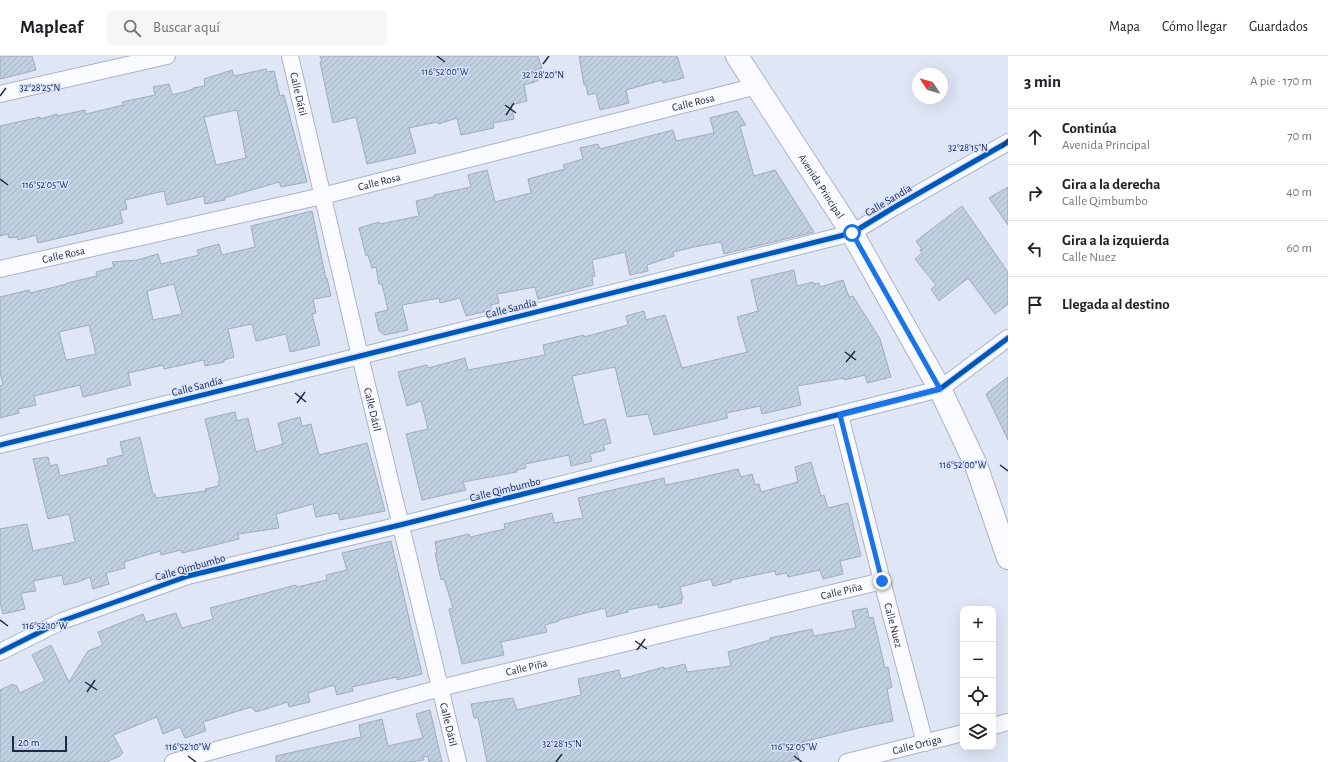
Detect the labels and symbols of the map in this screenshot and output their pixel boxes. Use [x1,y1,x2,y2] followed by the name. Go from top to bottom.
[421,67,469,77] text: 116°52'00"W
[912,68,948,104] north arrow
[522,70,564,80] text: 32°28'20"N
[288,71,309,117] street label: Calle Dátil
[20,83,60,93] text: 32°28'25"N
[671,92,716,113] street label: Calle Rosa
[948,143,988,153] text: 32°28'15"N
[796,152,846,221] street label: Avenida Principal
[357,171,402,193] street label: Calle Rosa
[22,180,68,190] text: 116°52'05"W
[863,182,913,219] street label: Calle Sandía
[843,224,861,242] route start
[41,245,86,265] street label: Calle Rosa
[484,297,538,320] street label: Calle Sandía
[170,375,224,398] street label: Calle Sandía
[362,387,383,432] street label: Calle Dátil
[939,460,987,470] text: 116°52'00"W
[469,475,542,504] street label: Calle Qimbumbo
[154,552,227,583] street label: Calle Qimbumbo
[873,572,891,590] route end
[820,581,863,602] street label: Calle Piña
[882,602,905,649] street label: Calle Nuez
[22,621,68,631] text: 116°52'10"W
[505,657,548,678] street label: Calle Piña
[438,702,459,747] street label: Calle Dátil
[12,734,67,753] scale bar
[891,734,943,756] street label: Calle Ortiga
[542,739,582,749] text: 32°28'15"N
[165,742,211,752] text: 116°52'10"W
[771,742,817,752] text: 116°52'05"W

